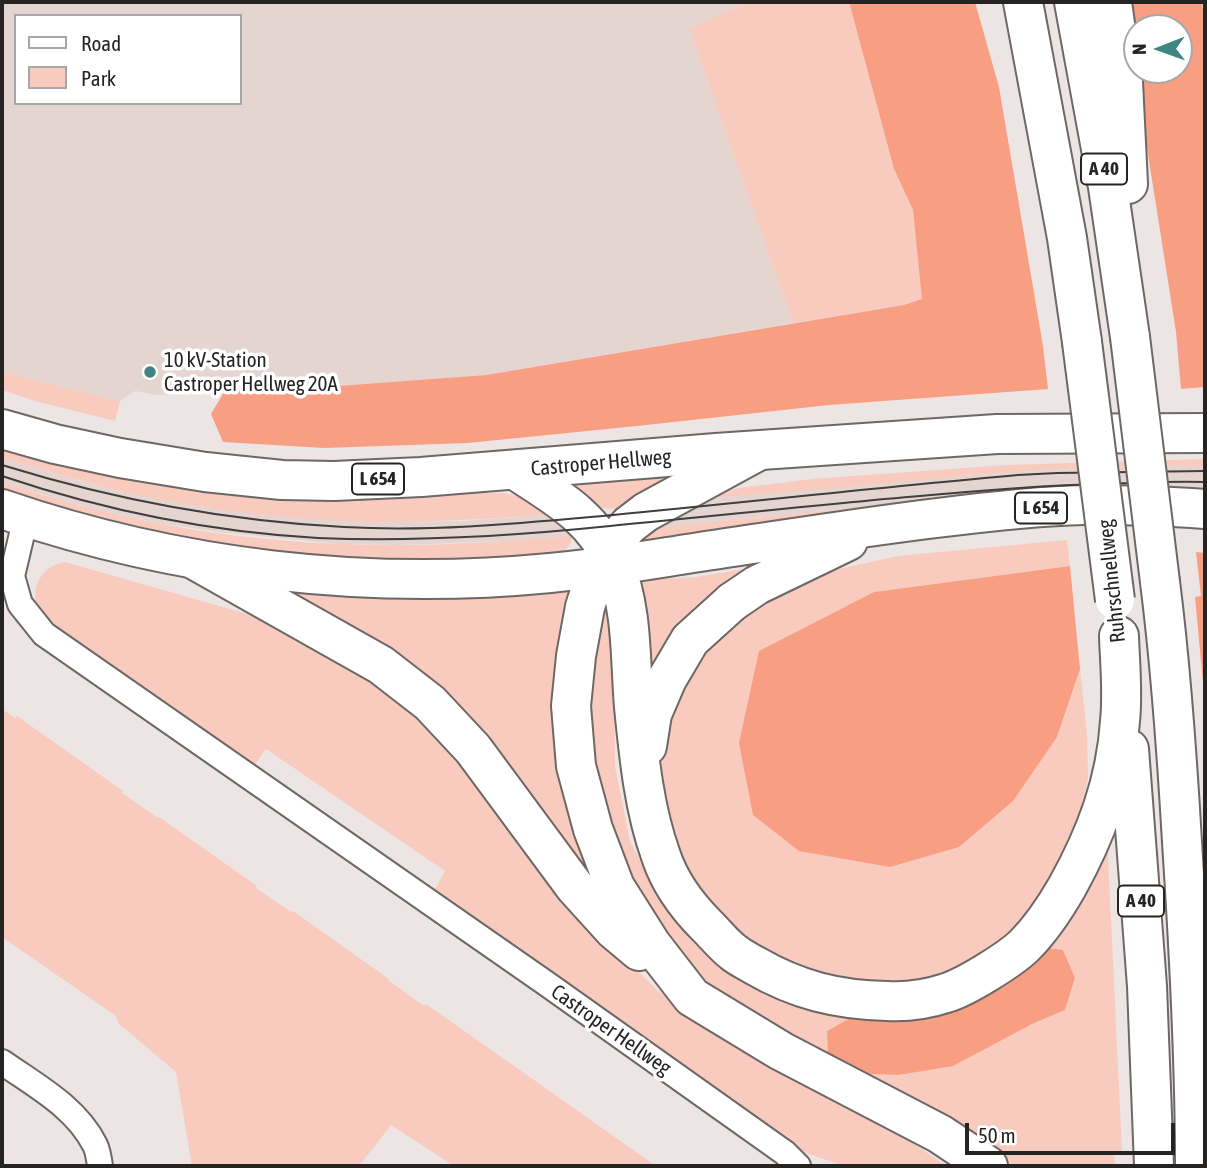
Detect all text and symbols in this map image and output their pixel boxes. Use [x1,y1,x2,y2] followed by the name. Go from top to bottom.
[14,14,242,105] legend
[1123,14,1193,84] north arrow
[81,31,121,55] text: Road
[1128,44,1150,55] text: N
[81,66,116,90] text: Park
[1081,154,1127,184] road number: A 40
[164,347,338,397] place label: 10 kV-Station Castroper Hellweg 20A
[142,364,158,380] marker: 10 kV-Station Castroper Hellweg 20A
[530,444,672,482] street label: Castroper Hellweg
[352,464,404,494] road number: L 654
[1015,492,1067,524] road number: L 654
[1093,518,1131,644] street label: Ruhrschnellweg
[1118,886,1164,917] road number: A 40
[546,979,676,1081] street label: Castroper Hellweg
[969,1108,1179,1152] scale bar
[978,1123,1016,1147] text: 50 m

